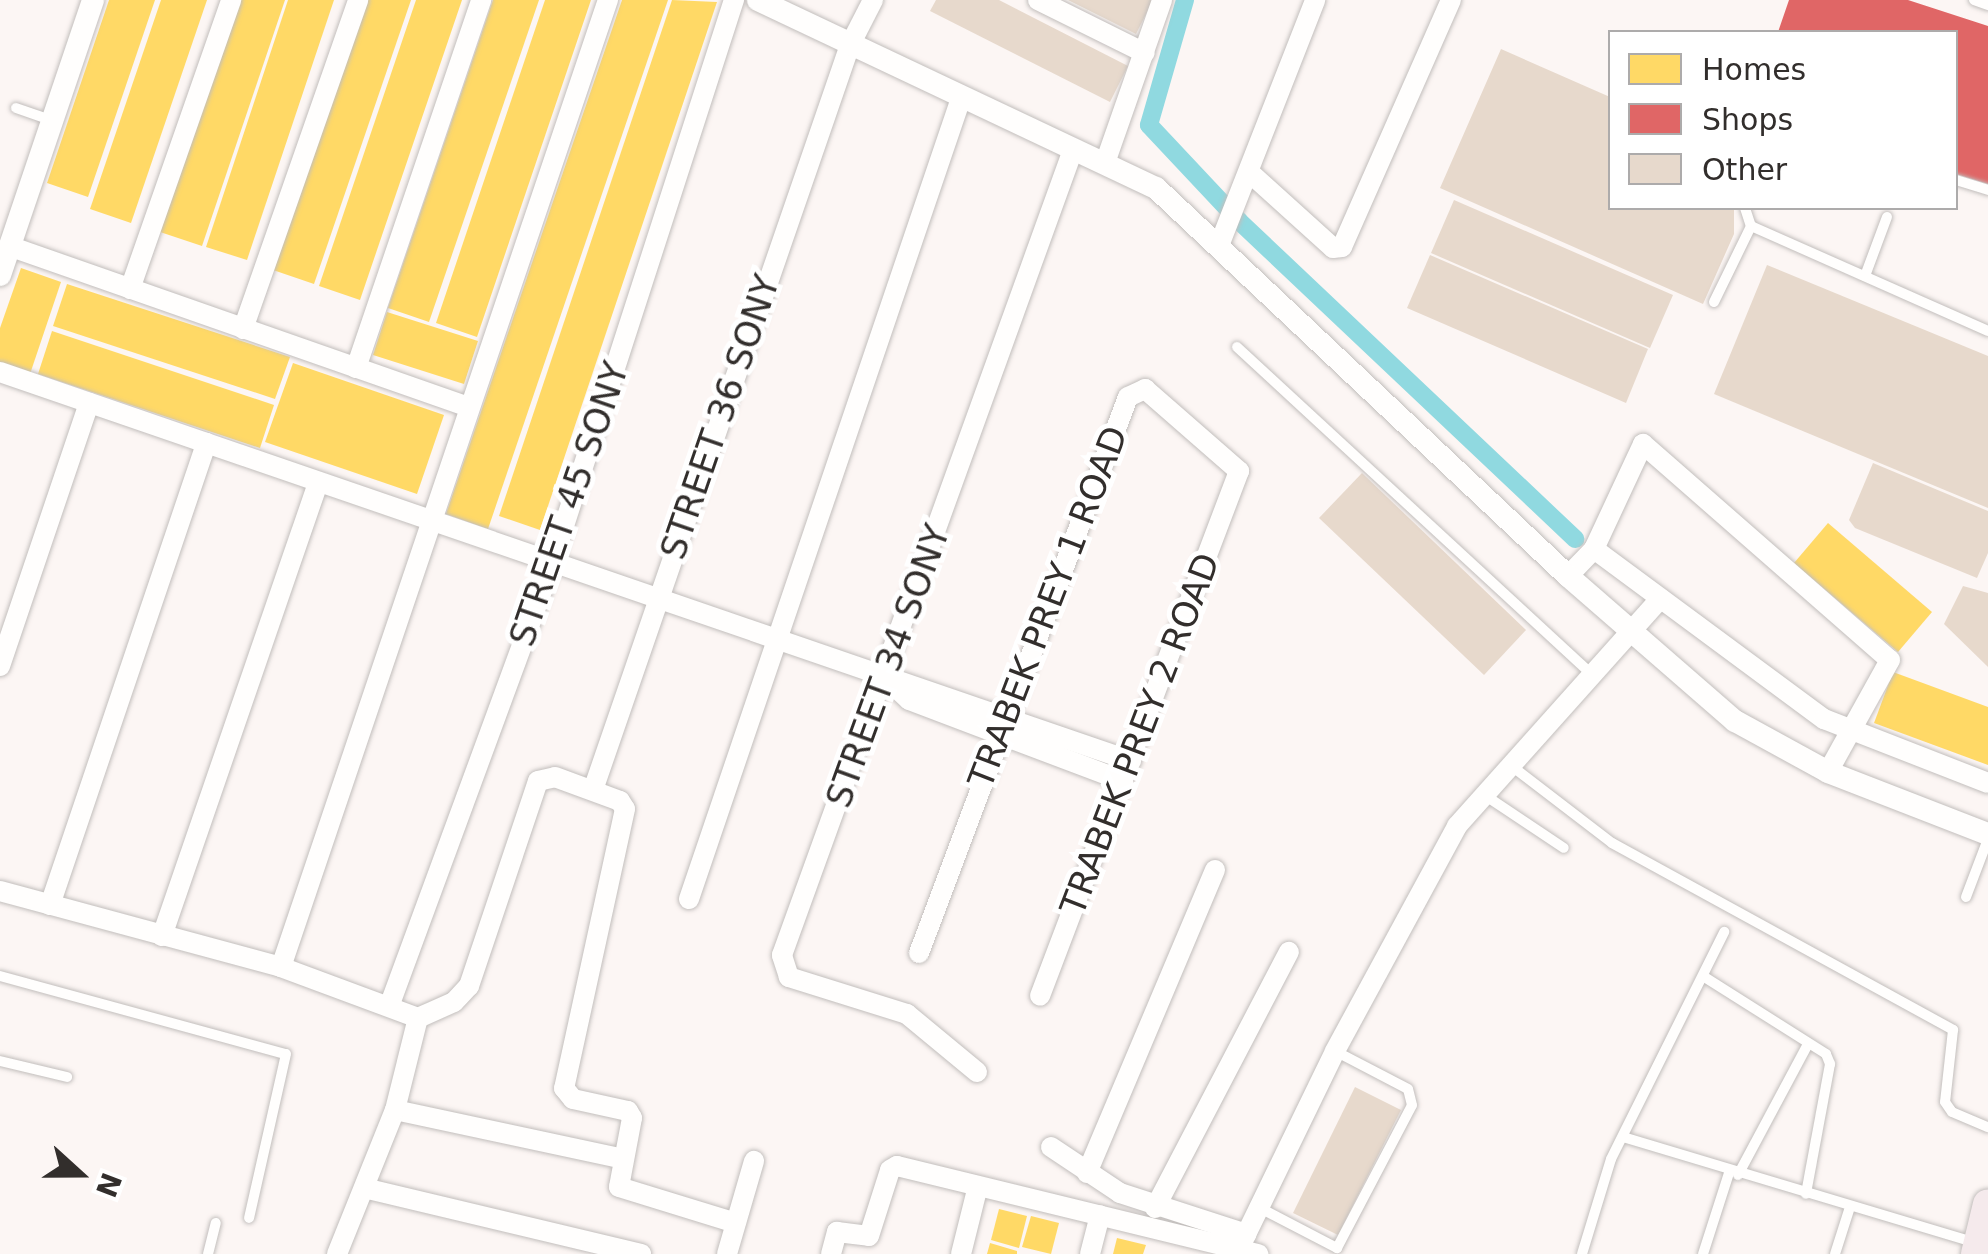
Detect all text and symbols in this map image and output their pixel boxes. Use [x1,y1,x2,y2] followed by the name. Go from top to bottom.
[1608,30,1958,210] legend
[1702,52,1806,87] text: Homes
[1702,102,1793,137] text: Shops
[1702,152,1787,187] text: Other
[652,269,788,565] street label: STREET 36 SONY
[501,356,637,652] street label: STREET 45 SONY
[960,420,1136,794] street label: TRABEK PREY 1 ROAD
[817,519,959,813] street label: STREET 34 SONY
[1052,547,1228,921] street label: TRABEK PREY 2 ROAD
[30,1124,130,1224] north arrow
[89,1168,128,1202] text: N

